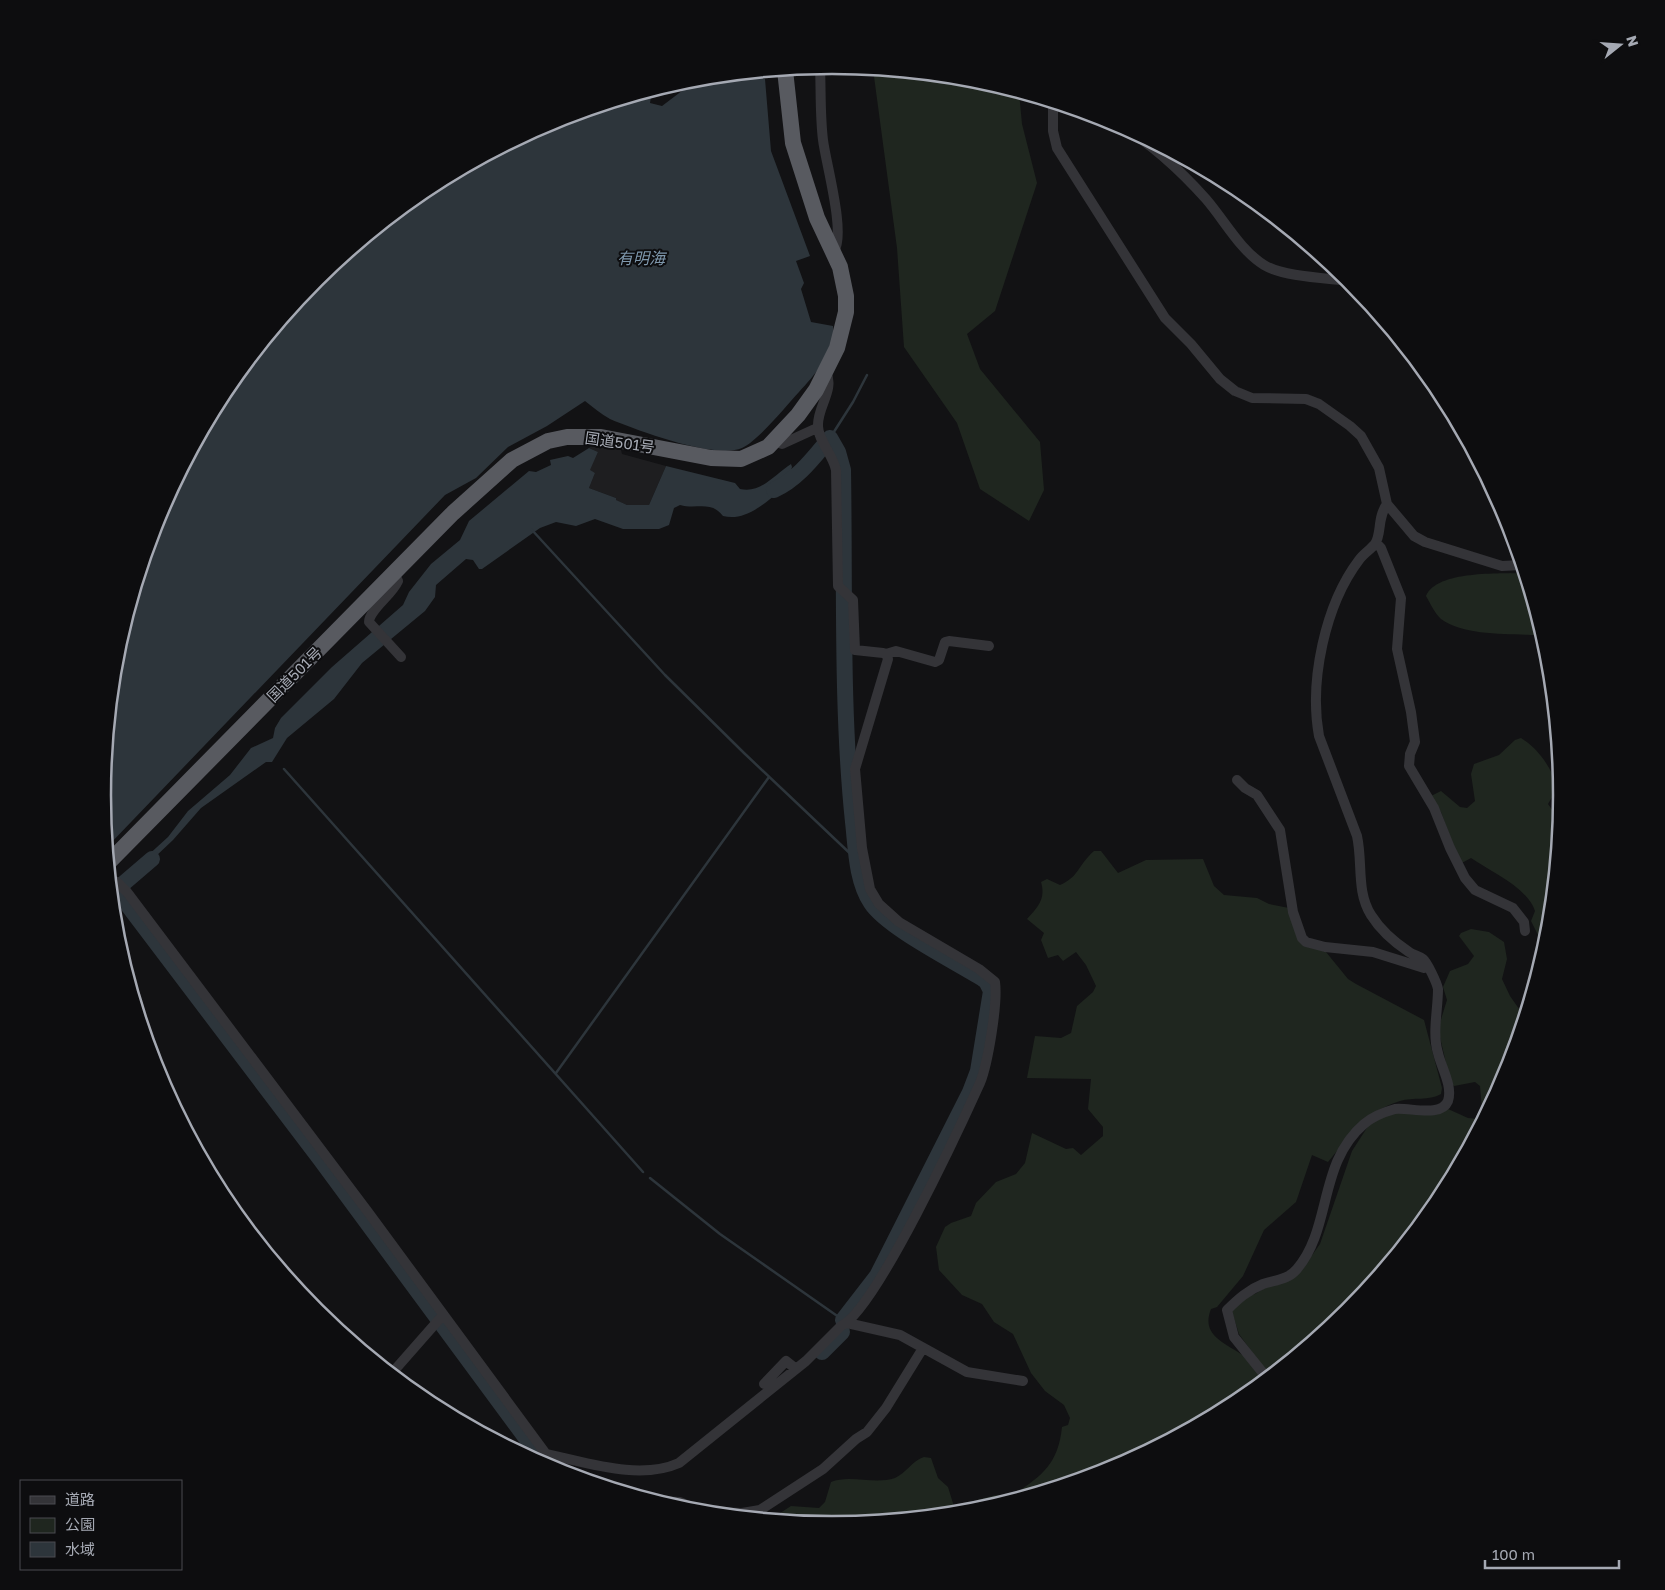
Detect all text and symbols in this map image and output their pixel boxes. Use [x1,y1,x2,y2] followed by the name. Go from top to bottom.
[1595,20,1645,70] north arrow
[1623,33,1643,49] text: N
[617,248,668,268] water label: 有明海
[584,428,656,456] street label: 国道501号
[263,643,325,705] street label: 国道501号
[20,1480,182,1570] legend
[65,1490,95,1508] text: 道路
[65,1515,95,1533] text: 公園
[1485,1538,1619,1570] scale bar
[65,1540,95,1558] text: 水域
[1492,1545,1535,1563] text: 100 m

